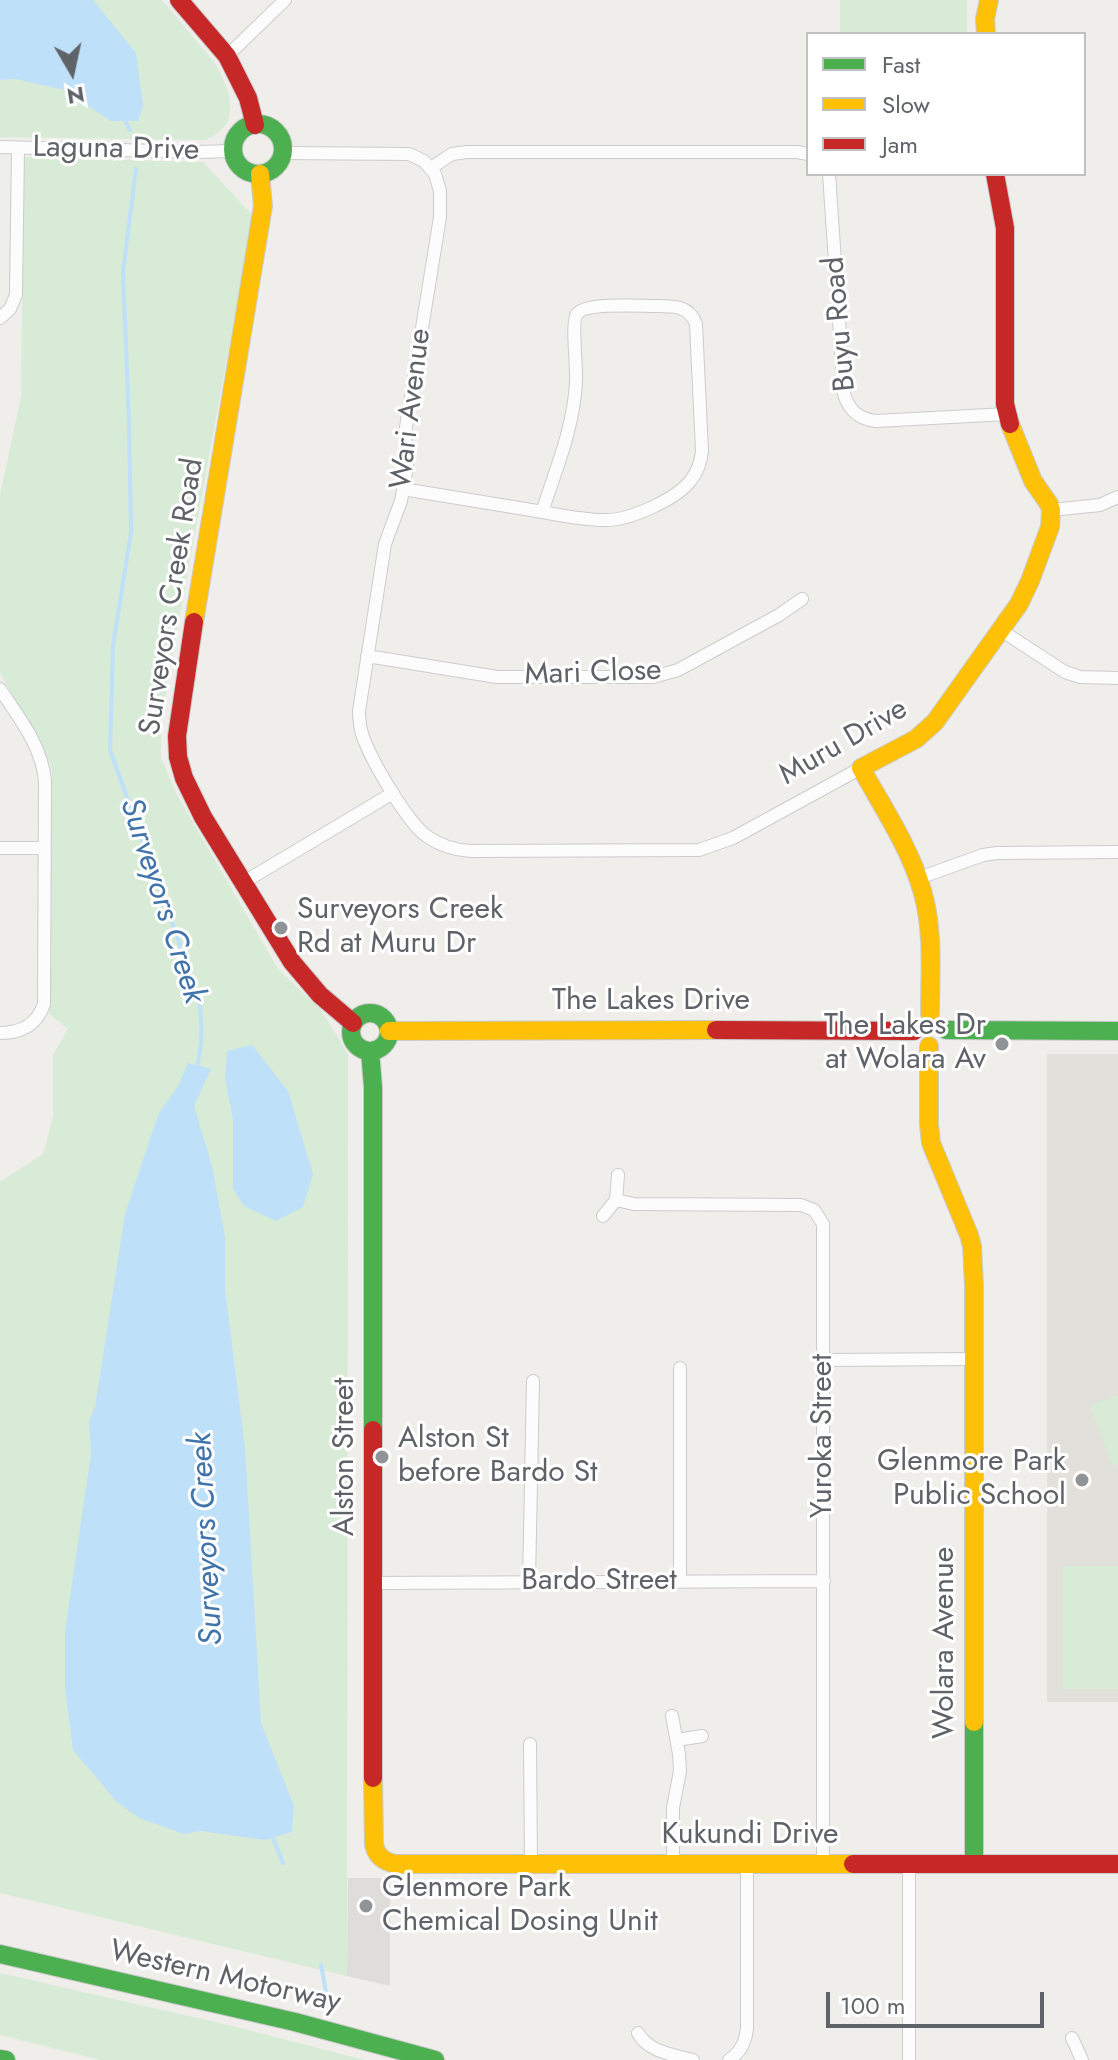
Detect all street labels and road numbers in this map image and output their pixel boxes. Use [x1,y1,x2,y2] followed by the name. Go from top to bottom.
[32,131,200,169] street label: Laguna Drive
[817,255,865,393] street label: Buyu Road
[384,327,440,491] street label: Wari Avenue
[133,456,213,738] street label: Surveyors Creek Road
[524,654,662,694] street label: Mari Close
[774,692,914,794] street label: Muru Drive
[552,984,750,1020] street label: The Lakes Drive
[806,1354,842,1518] street label: Yuroka Street
[328,1378,364,1536] street label: Alston Street
[928,1547,964,1739] street label: Wolara Avenue
[521,1564,677,1600] street label: Bardo Street
[662,1818,838,1854] street label: Kukundi Drive
[106,1934,344,2022] street label: Western Motorway

